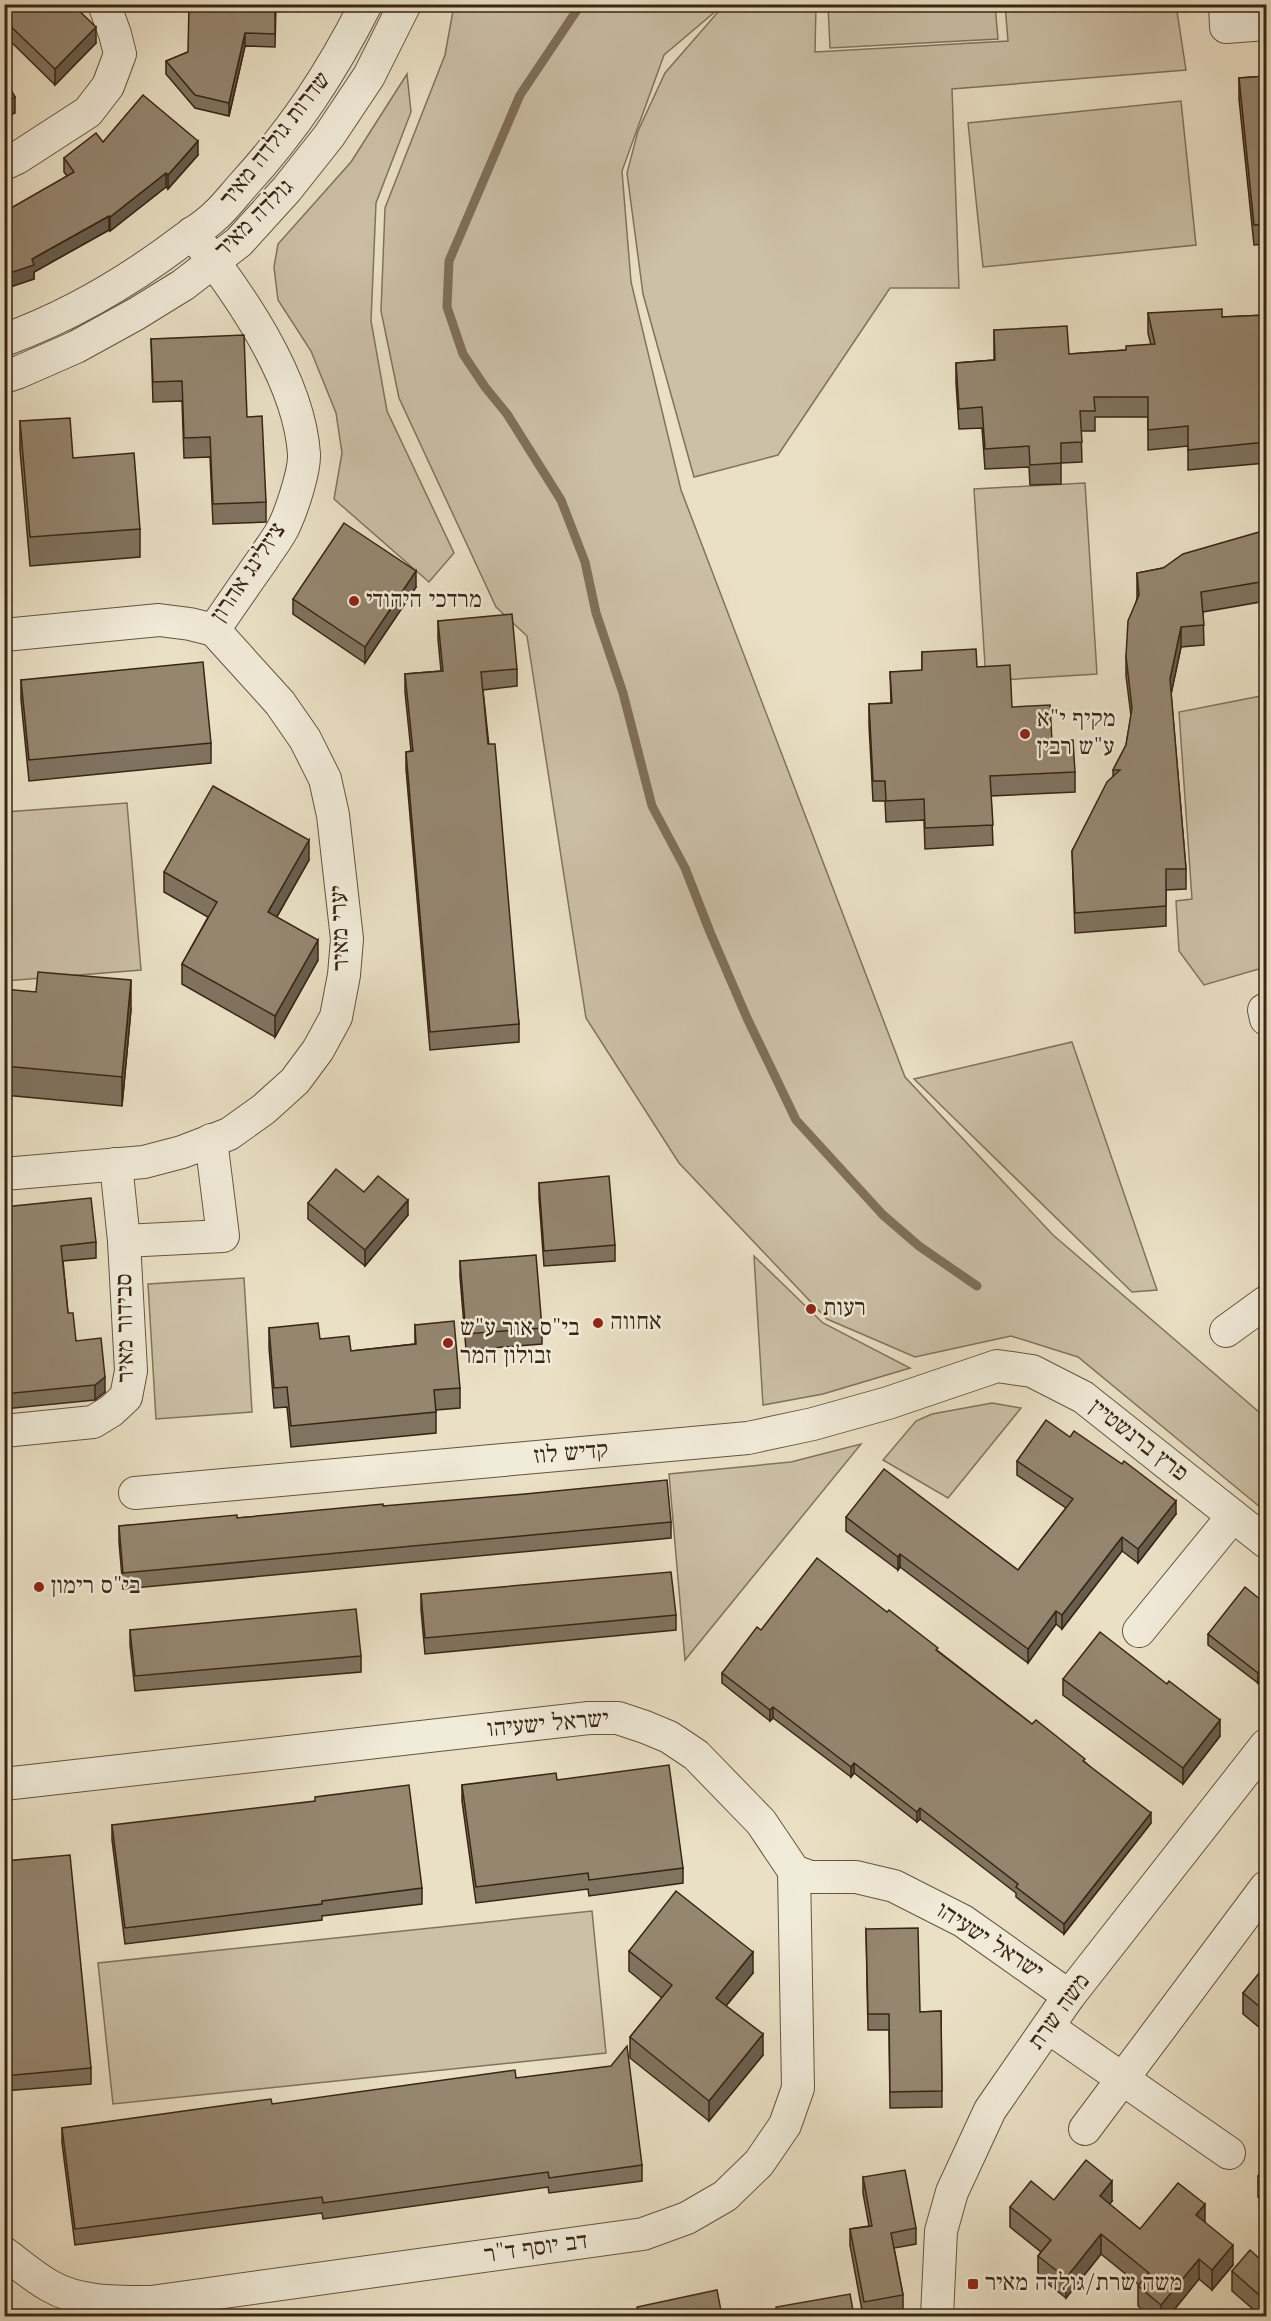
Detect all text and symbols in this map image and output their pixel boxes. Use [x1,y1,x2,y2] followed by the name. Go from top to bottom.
[215,67,336,212] street label: שדרות גולדה מאיר
[210,174,299,263] street label: גולדה מאיר
[206,518,291,627] street label: ציזלינג אהרון
[366,589,482,613] place label: מרדכי היהודי
[347,594,361,608] marker: מרדכי היהודי
[1037,708,1116,760] place label: מקיף י"א ע"ש רבין
[1018,727,1032,741] marker: מקיף י"א ע"ש רבין
[328,885,354,971] street label: יערי מאיר
[113,1273,139,1383] street label: סבידור מאיר
[823,1297,866,1321] place label: רעות
[804,1302,818,1316] marker: רעות
[610,1311,662,1335] place label: אחווה
[591,1316,605,1330] marker: אחווה
[460,1317,580,1369] place label: בי"ס אור ע"ש זבולון המר
[441,1336,455,1350] marker: בי"ס אור ע"ש זבולון המר
[1084,1395,1192,1487] street label: פרץ ברנשטיין
[532,1437,609,1469] street label: קדיש לוז
[51,1575,141,1599] place label: בי"ס רימון
[32,1580,46,1594] marker: בי"ס רימון
[486,1706,610,1742] street label: ישראל ישעיהו
[931,1897,1048,1985] street label: ישראל ישעיהו
[1025,1970,1095,2054] street label: משה שרת
[483,2230,589,2268] street label: דב יוסף ד"ר
[985,2270,1182,2296] place label: משה שרת/גולדה מאיר
[966,2277,980,2291] marker: משה שרת/גולדה מאיר

